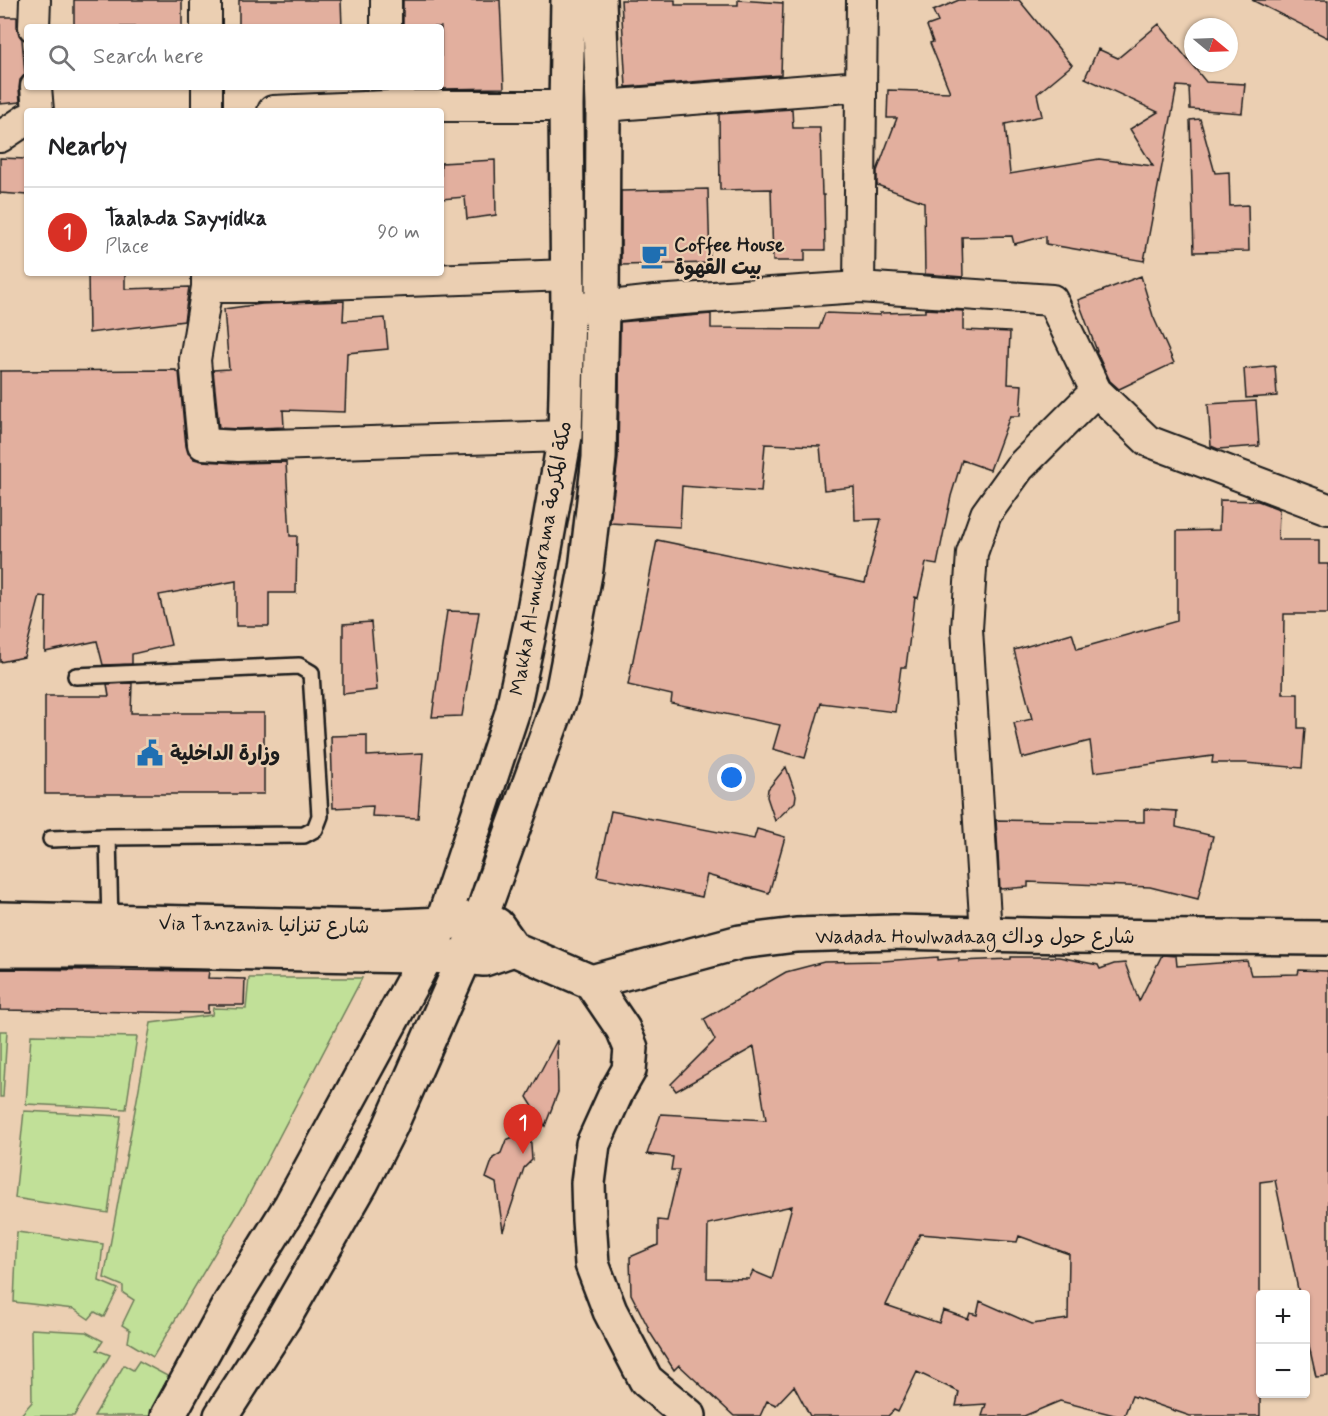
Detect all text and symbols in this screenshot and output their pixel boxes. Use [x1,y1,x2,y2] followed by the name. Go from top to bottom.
[1184,18,1238,72] north arrow
[24,24,444,90] search box
[45,41,78,74] icon: search
[93,43,204,71] text: Search here
[48,130,127,164] text: Nearby
[105,205,267,233] text: Taalada Sayyidka
[63,219,72,246] text: 1
[377,219,420,246] text: 90 m
[674,232,785,282] place label: Coffee House بيت القهوة
[105,233,149,260] text: Place
[639,241,669,271] cafe icon: Coffee House بيت القهوة
[504,419,579,698] street label: Makka Al-mukarama مكة المكرمة
[135,738,165,768] public building icon: وزارة الداخلية
[170,741,280,768] place label: وزارة الداخلية
[717,763,746,792] your location
[158,910,370,941] street label: Via Tanzania شارع تنزانيا
[815,924,1135,952] street label: Wadada Howlwadaag شارع حول وداك
[504,1104,542,1154] pin: 1
[1256,1290,1310,1398] map controls
[1256,1290,1310,1344] button: +
[1256,1344,1310,1398] button: −

